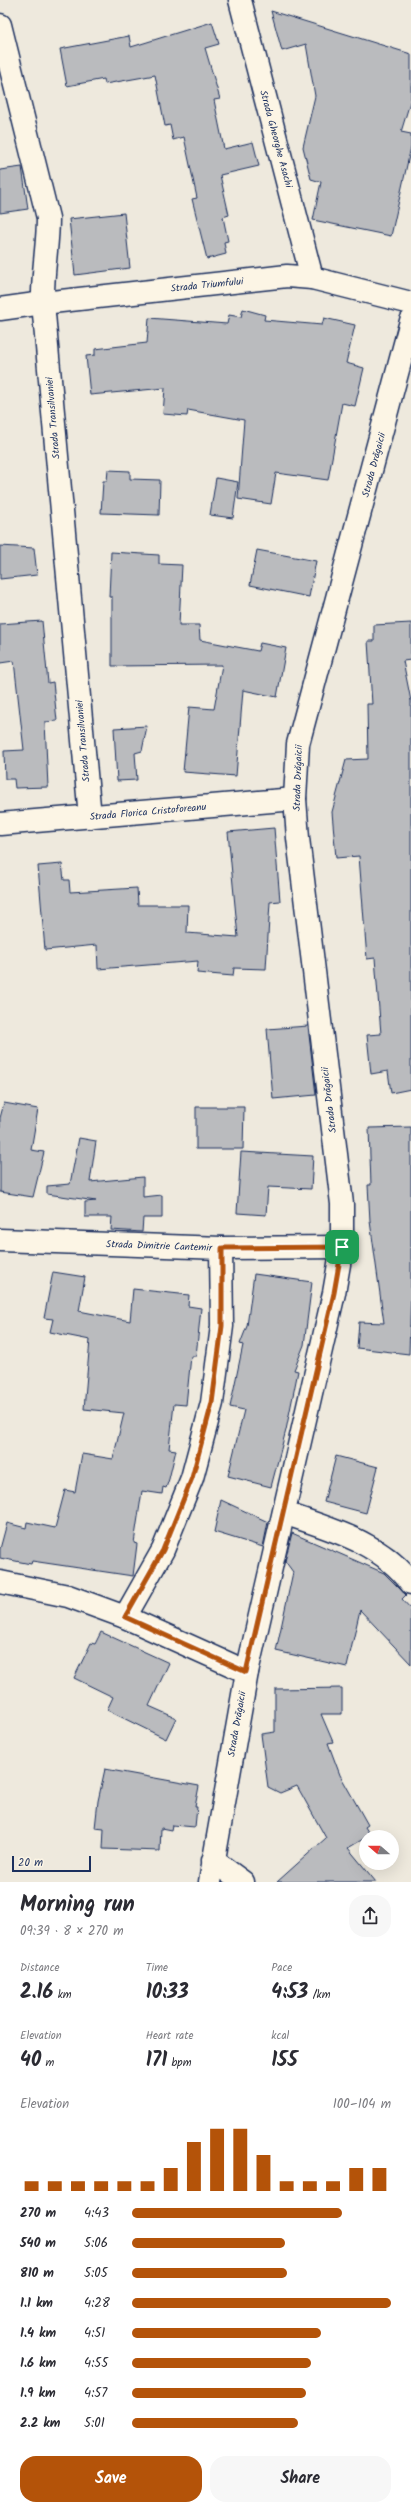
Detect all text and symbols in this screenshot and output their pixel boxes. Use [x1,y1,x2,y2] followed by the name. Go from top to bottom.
[255,88,297,190] street label: Strada Gheorghe Asachi
[170,273,245,297] street label: Strada Triumfului
[41,376,65,460] street label: Strada Transilvaniei
[358,430,390,499] street label: Strada Drăgaicii
[71,699,95,783] street label: Strada Transilvaniei
[289,744,307,811] street label: Strada Drăgaicii
[89,799,207,825] street label: Strada Florica Cristoforeanu
[317,1065,341,1134] street label: Strada Drăgaicii
[325,1230,359,1264] pin
[106,1236,213,1256] street label: Strada Dimitrie Cantemir
[331,1236,353,1258] icon: arrive
[223,1689,251,1758] street label: Strada Drăgaicii
[359,1830,399,1870] north arrow
[359,1830,399,1870] map controls
[12,1854,91,1873] scale bar
[18,1854,43,1872] text: 20 m
[20,1888,135,1923] text: Morning run
[349,1895,391,1937] button: share
[20,1921,124,1942] text: 09:39 · 8 × 270 m
[20,1959,60,1977] text: Distance
[146,1959,168,1977] text: Time
[271,1959,292,1977] text: Pace
[20,1977,53,2009] text: 2.16
[146,1977,189,2009] text: 10:33
[271,1977,308,2009] text: 4:53
[53,1986,72,2004] text: km
[308,1986,330,2004] text: /km
[20,2027,62,2045] text: Elevation
[146,2027,193,2045] text: Heart rate
[271,2027,289,2045] text: kcal
[20,2045,41,2077] text: 40
[146,2045,167,2077] text: 171
[271,2045,298,2077] text: 155
[41,2054,54,2072] text: m
[167,2054,191,2072] text: bpm
[20,2094,69,2115] text: Elevation
[333,2094,391,2115] text: 100–104 m
[20,2203,56,2224] text: 270 m
[84,2203,109,2224] text: 4:43
[20,2233,56,2254] text: 540 m
[84,2233,108,2254] text: 5:06
[20,2263,54,2284] text: 810 m
[84,2263,108,2284] text: 5:05
[20,2293,53,2314] text: 1.1 km
[84,2293,110,2314] text: 4:28
[20,2323,56,2344] text: 1.4 km
[84,2323,105,2344] text: 4:51
[20,2353,56,2374] text: 1.6 km
[84,2353,108,2374] text: 4:55
[20,2383,56,2404] text: 1.9 km
[84,2383,107,2404] text: 4:57
[20,2413,60,2434] text: 2.2 km
[84,2413,105,2434] text: 5:01
[20,2456,202,2502] button: Save
[210,2456,391,2502] button: Share

